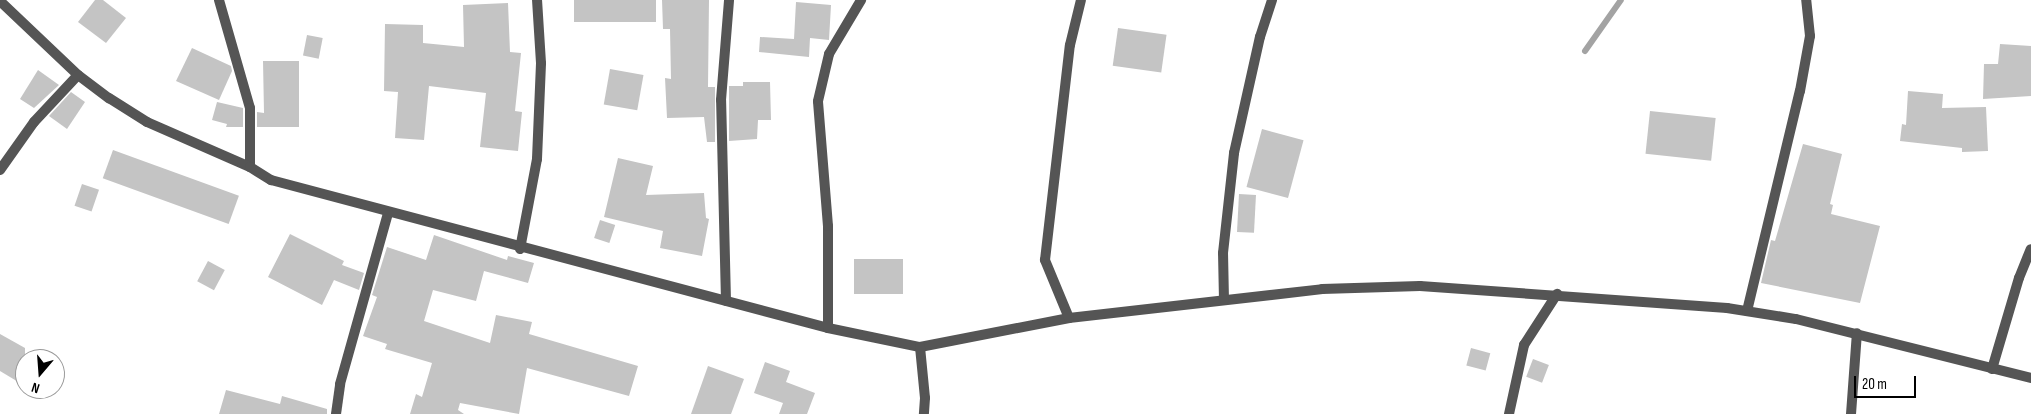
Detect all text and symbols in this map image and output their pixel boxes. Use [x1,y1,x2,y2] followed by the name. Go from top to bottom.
[15,349,65,399] north arrow
[1856,366,1918,398] scale bar
[1862,375,1887,394] text: 20 m
[29,379,42,397] text: N

